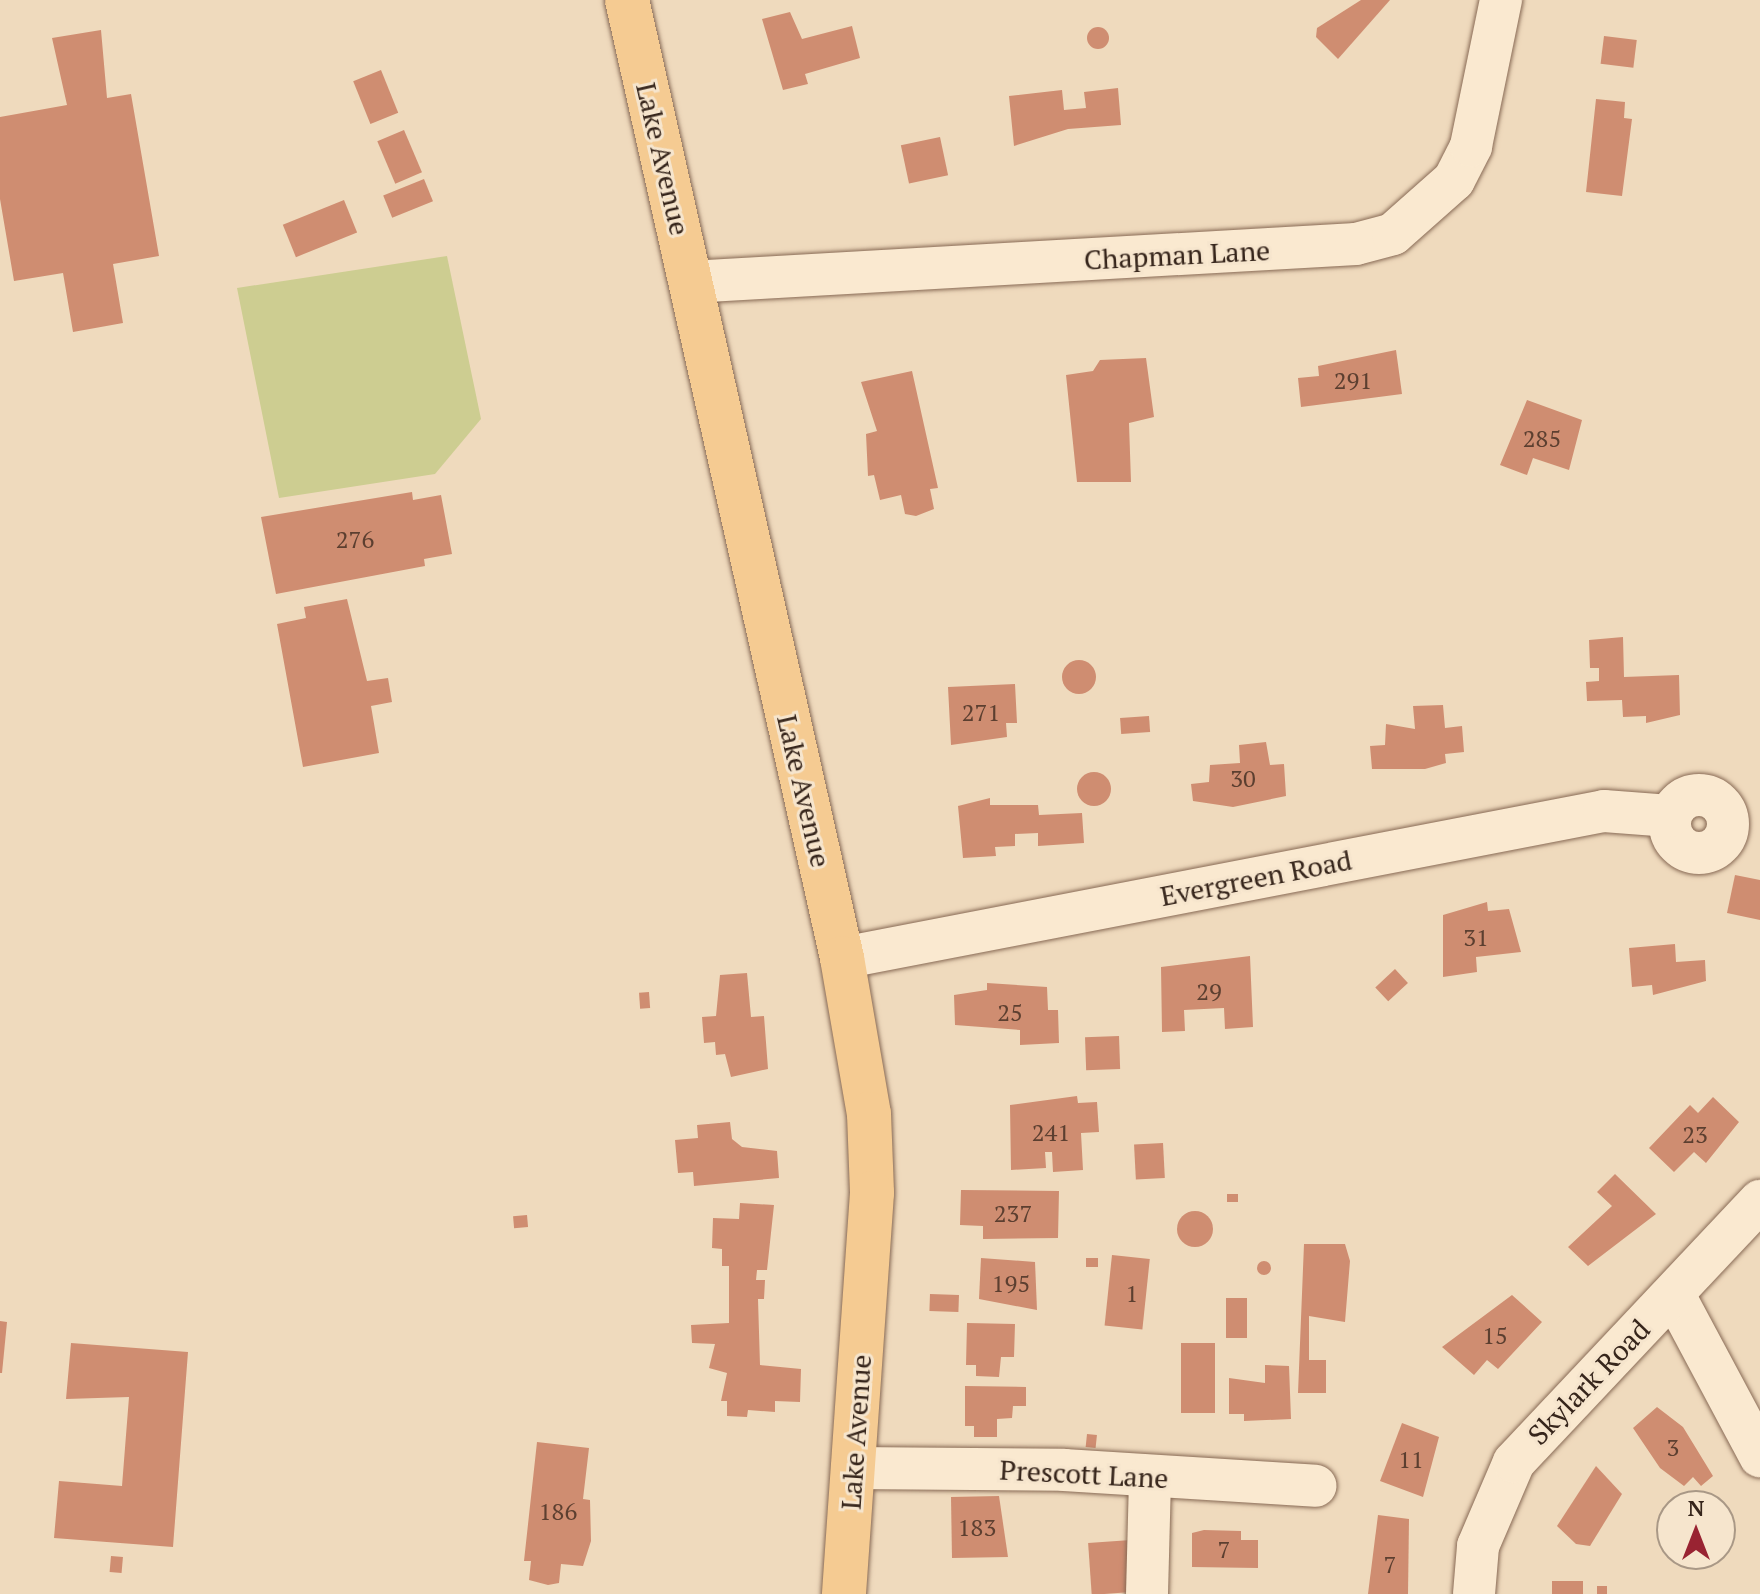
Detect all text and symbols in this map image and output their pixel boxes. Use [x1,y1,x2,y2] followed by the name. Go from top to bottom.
[629,79,697,239] street label: Lake Avenue
[1083,233,1271,277] street label: Chapman Lane
[1334,367,1372,395] house number: 291
[1523,425,1561,453] house number: 285
[336,526,374,554] house number: 276
[962,699,1000,727] house number: 271
[770,711,838,871] street label: Lake Avenue
[1230,765,1256,793] house number: 30
[1157,843,1355,913] street label: Evergreen Road
[1463,924,1489,952] house number: 31
[1196,978,1222,1006] house number: 29
[997,999,1023,1027] house number: 25
[1032,1119,1070,1147] house number: 241
[1682,1121,1708,1149] house number: 23
[994,1200,1032,1228] house number: 237
[992,1270,1030,1298] house number: 195
[1126,1280,1138,1308] house number: 1
[1521,1313,1657,1451] street label: Skylark Road
[1482,1322,1508,1350] house number: 15
[834,1353,878,1511] street label: Lake Avenue
[1667,1434,1679,1462] house number: 3
[1398,1446,1424,1474] house number: 11
[999,1453,1169,1495] street label: Prescott Lane
[1656,1490,1736,1570] north arrow
[1688,1493,1704,1522] text: N
[539,1498,577,1526] house number: 186
[958,1514,996,1542] house number: 183
[1218,1536,1230,1564] house number: 7
[1384,1551,1396,1579] house number: 7

